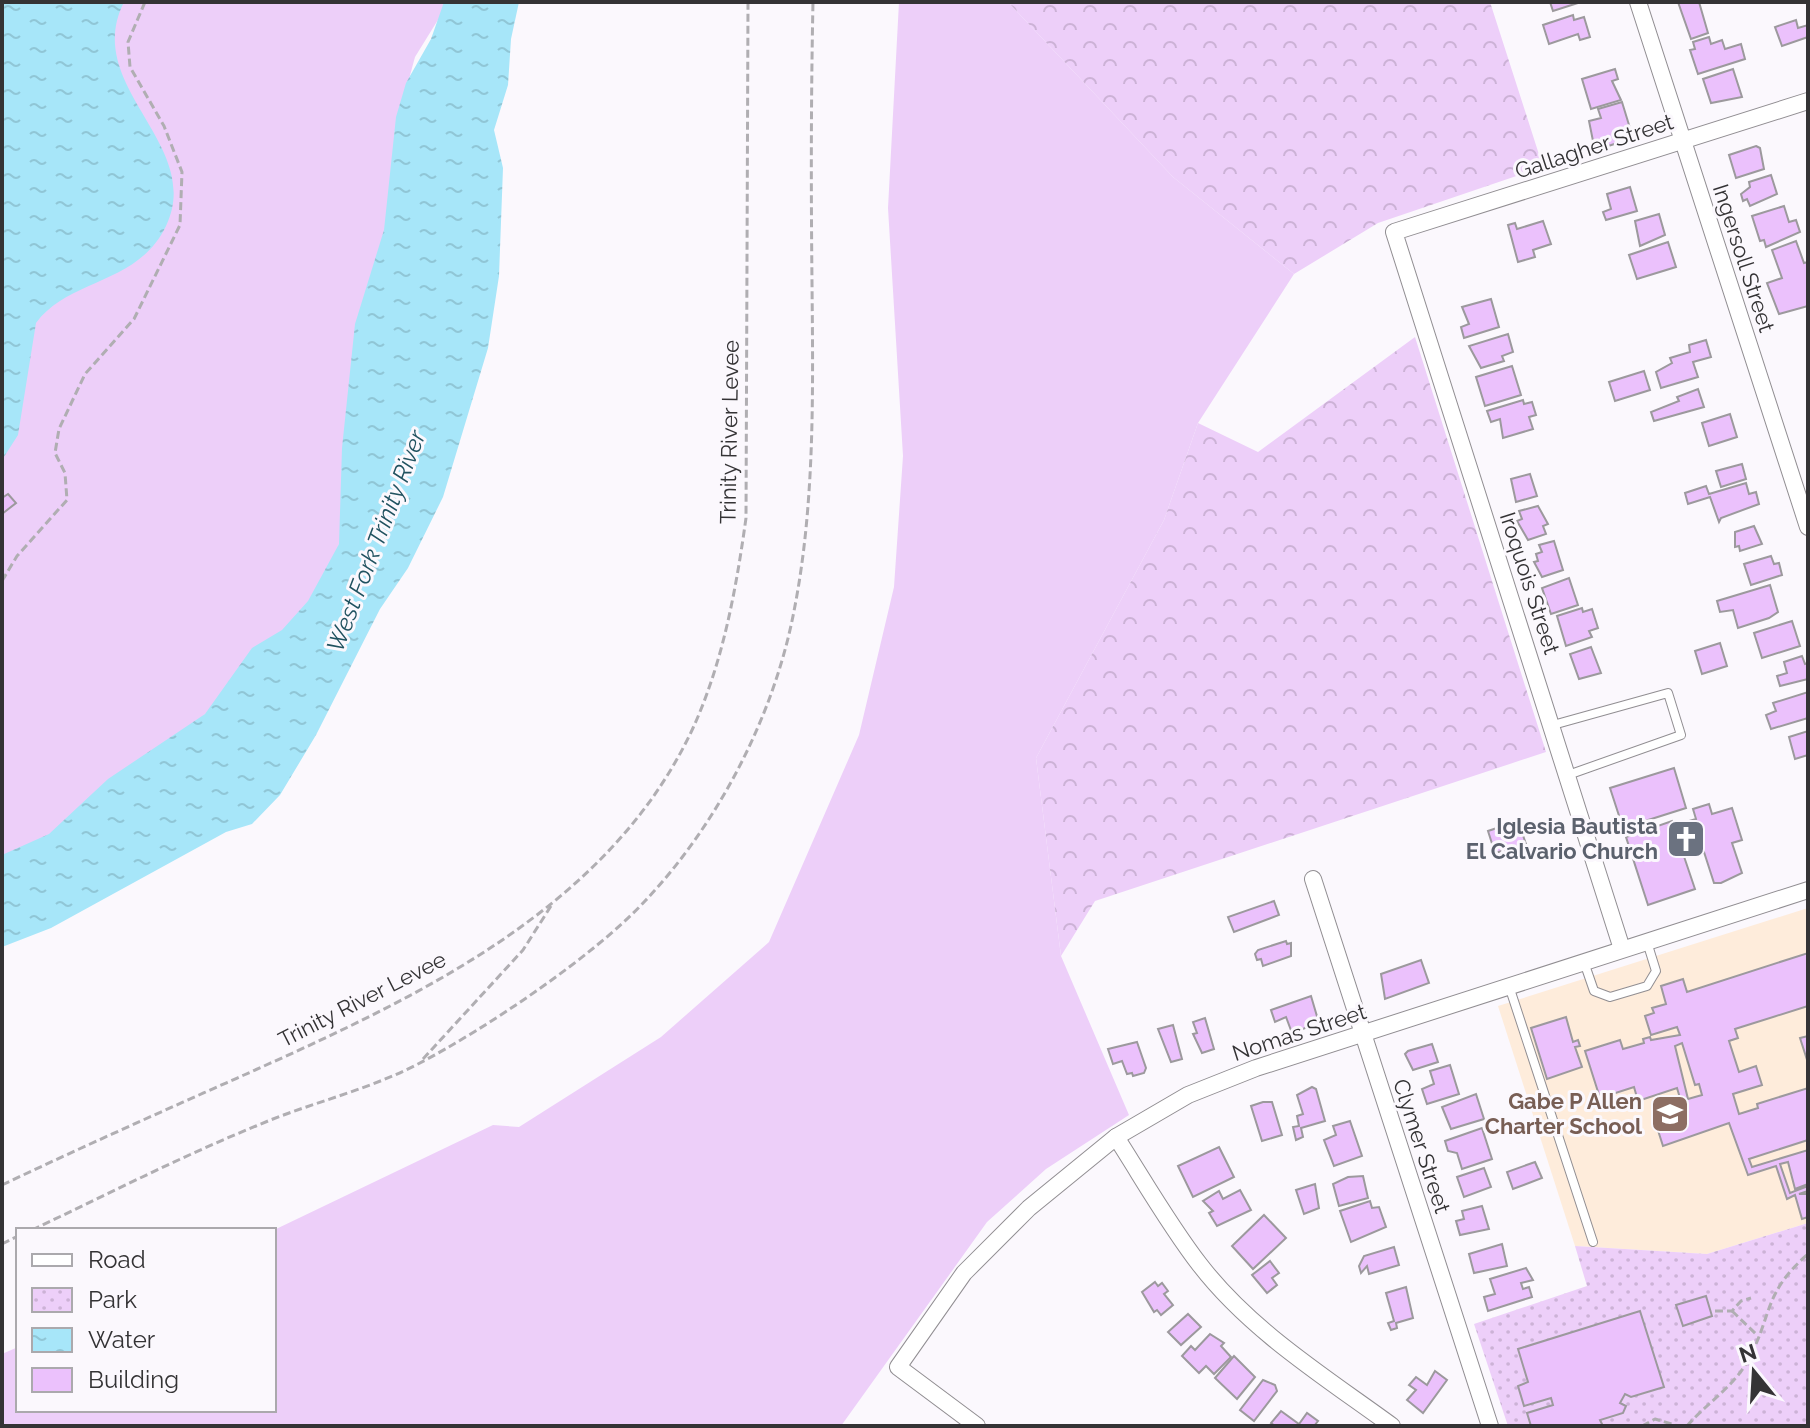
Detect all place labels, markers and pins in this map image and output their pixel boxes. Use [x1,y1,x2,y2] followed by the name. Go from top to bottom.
[1466,813,1658,864] place label: Iglesia Bautista El Calvario Church
[1665,818,1707,860] church icon: Iglesia Bautista El Calvario Church
[1485,1088,1643,1139] place label: Gabe P Allen Charter School
[1649,1093,1691,1135] school or university icon: Gabe P Allen Charter School

